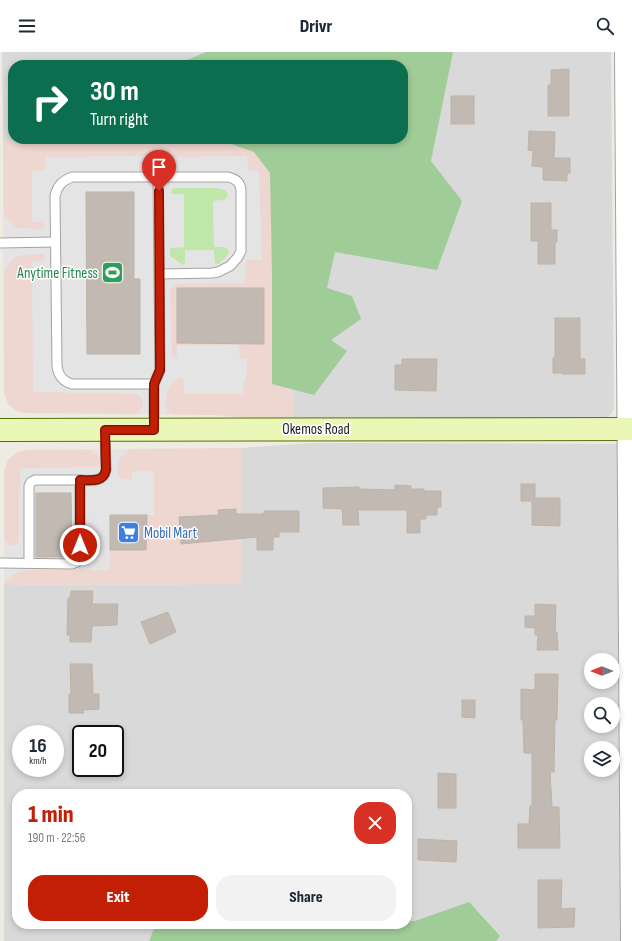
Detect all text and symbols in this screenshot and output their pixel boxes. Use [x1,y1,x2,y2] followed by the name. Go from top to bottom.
[16,15,38,37] icon: menu
[594,15,616,37] icon: search
[300,16,332,37] text: Drivr
[90,75,139,108] text: 30 m
[24,76,76,128] icon: right
[90,109,148,130] text: Turn right
[142,150,176,191] pin
[148,156,170,178] icon: arrive
[100,260,126,286] sports icon: Anytime Fitness
[16,264,98,283] place label: Anytime Fitness
[282,420,350,439] street label: Okemos Road
[115,520,141,546] supermarket icon: Mobil Mart
[59,524,101,566] position arrow
[144,524,197,543] place label: Mobil Mart
[584,653,620,689] north arrow
[584,653,620,777] map controls
[584,697,620,733] button: search
[72,725,124,777] speed limit sign: 20
[29,734,47,758] text: 16
[584,741,620,777] button: layers
[29,755,47,767] text: km/h
[28,800,74,829] text: 1 min
[354,802,396,844] button: close
[28,830,85,846] text: 190 m · 22:56
[28,875,208,921] button: Exit
[216,875,396,921] button: Share

